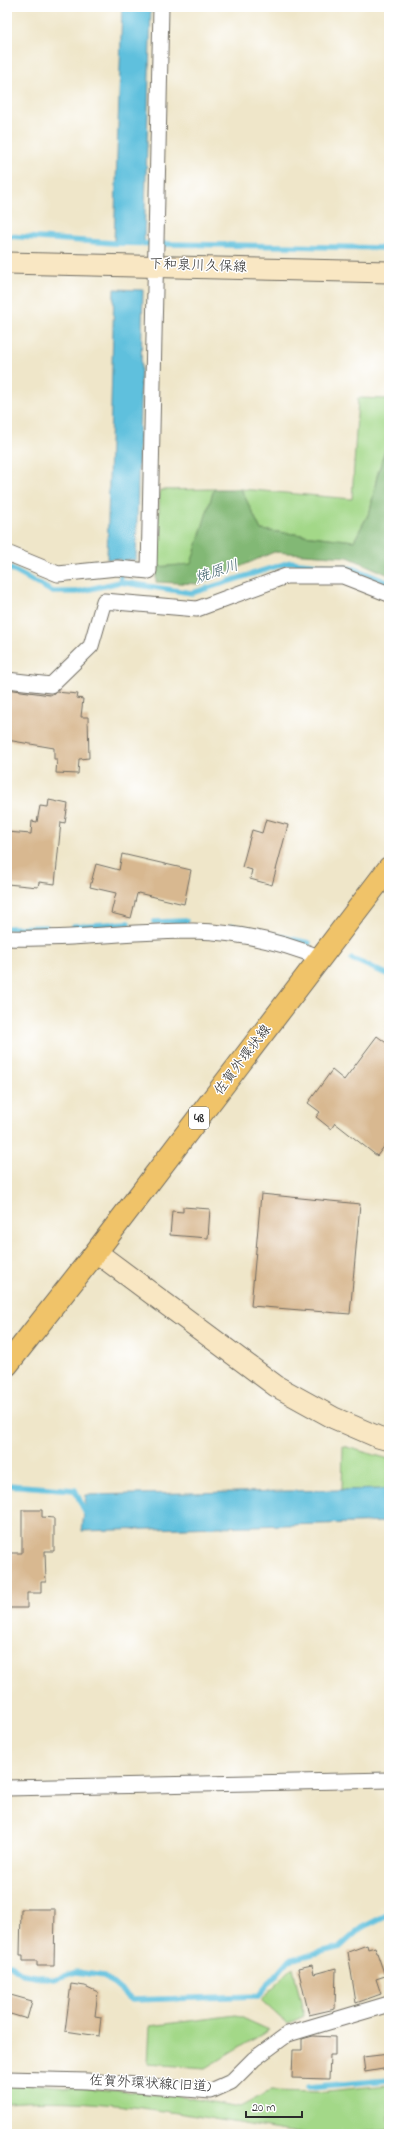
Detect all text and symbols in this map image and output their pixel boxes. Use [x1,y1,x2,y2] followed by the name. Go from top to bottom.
[149,254,247,278] street label: 下和泉川久保線
[192,555,242,589] water label: 焼原川
[209,1020,277,1100] street label: 佐賀外環状線
[189,1107,209,1129] road number: 48
[89,2070,211,2098] street label: 佐賀外環状線(旧道)
[246,2093,302,2119] scale bar
[252,2099,275,2117] text: 20 m

